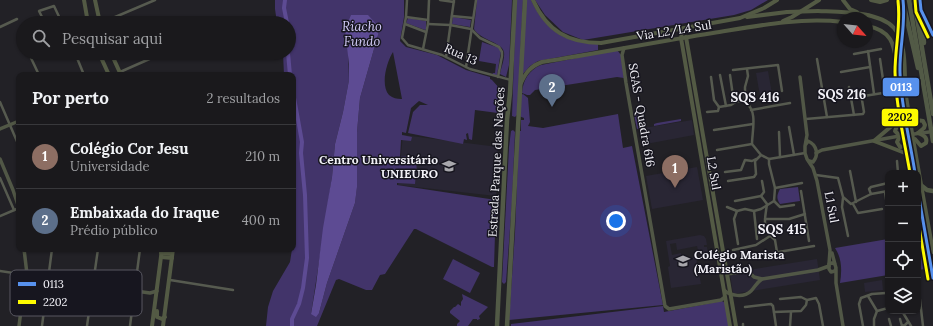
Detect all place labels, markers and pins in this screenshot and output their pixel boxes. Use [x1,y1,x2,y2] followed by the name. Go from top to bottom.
[539,74,565,107] pin: 2
[319,152,438,181] place label: Centro Universitário UNIEURO
[662,155,688,188] pin: 1
[441,158,457,174] school or university icon: Centro Universitário UNIEURO
[694,247,785,277] place label: Colégio Marista (Maristão)
[675,253,691,269] school or university icon: Colégio Marista (Maristão)

